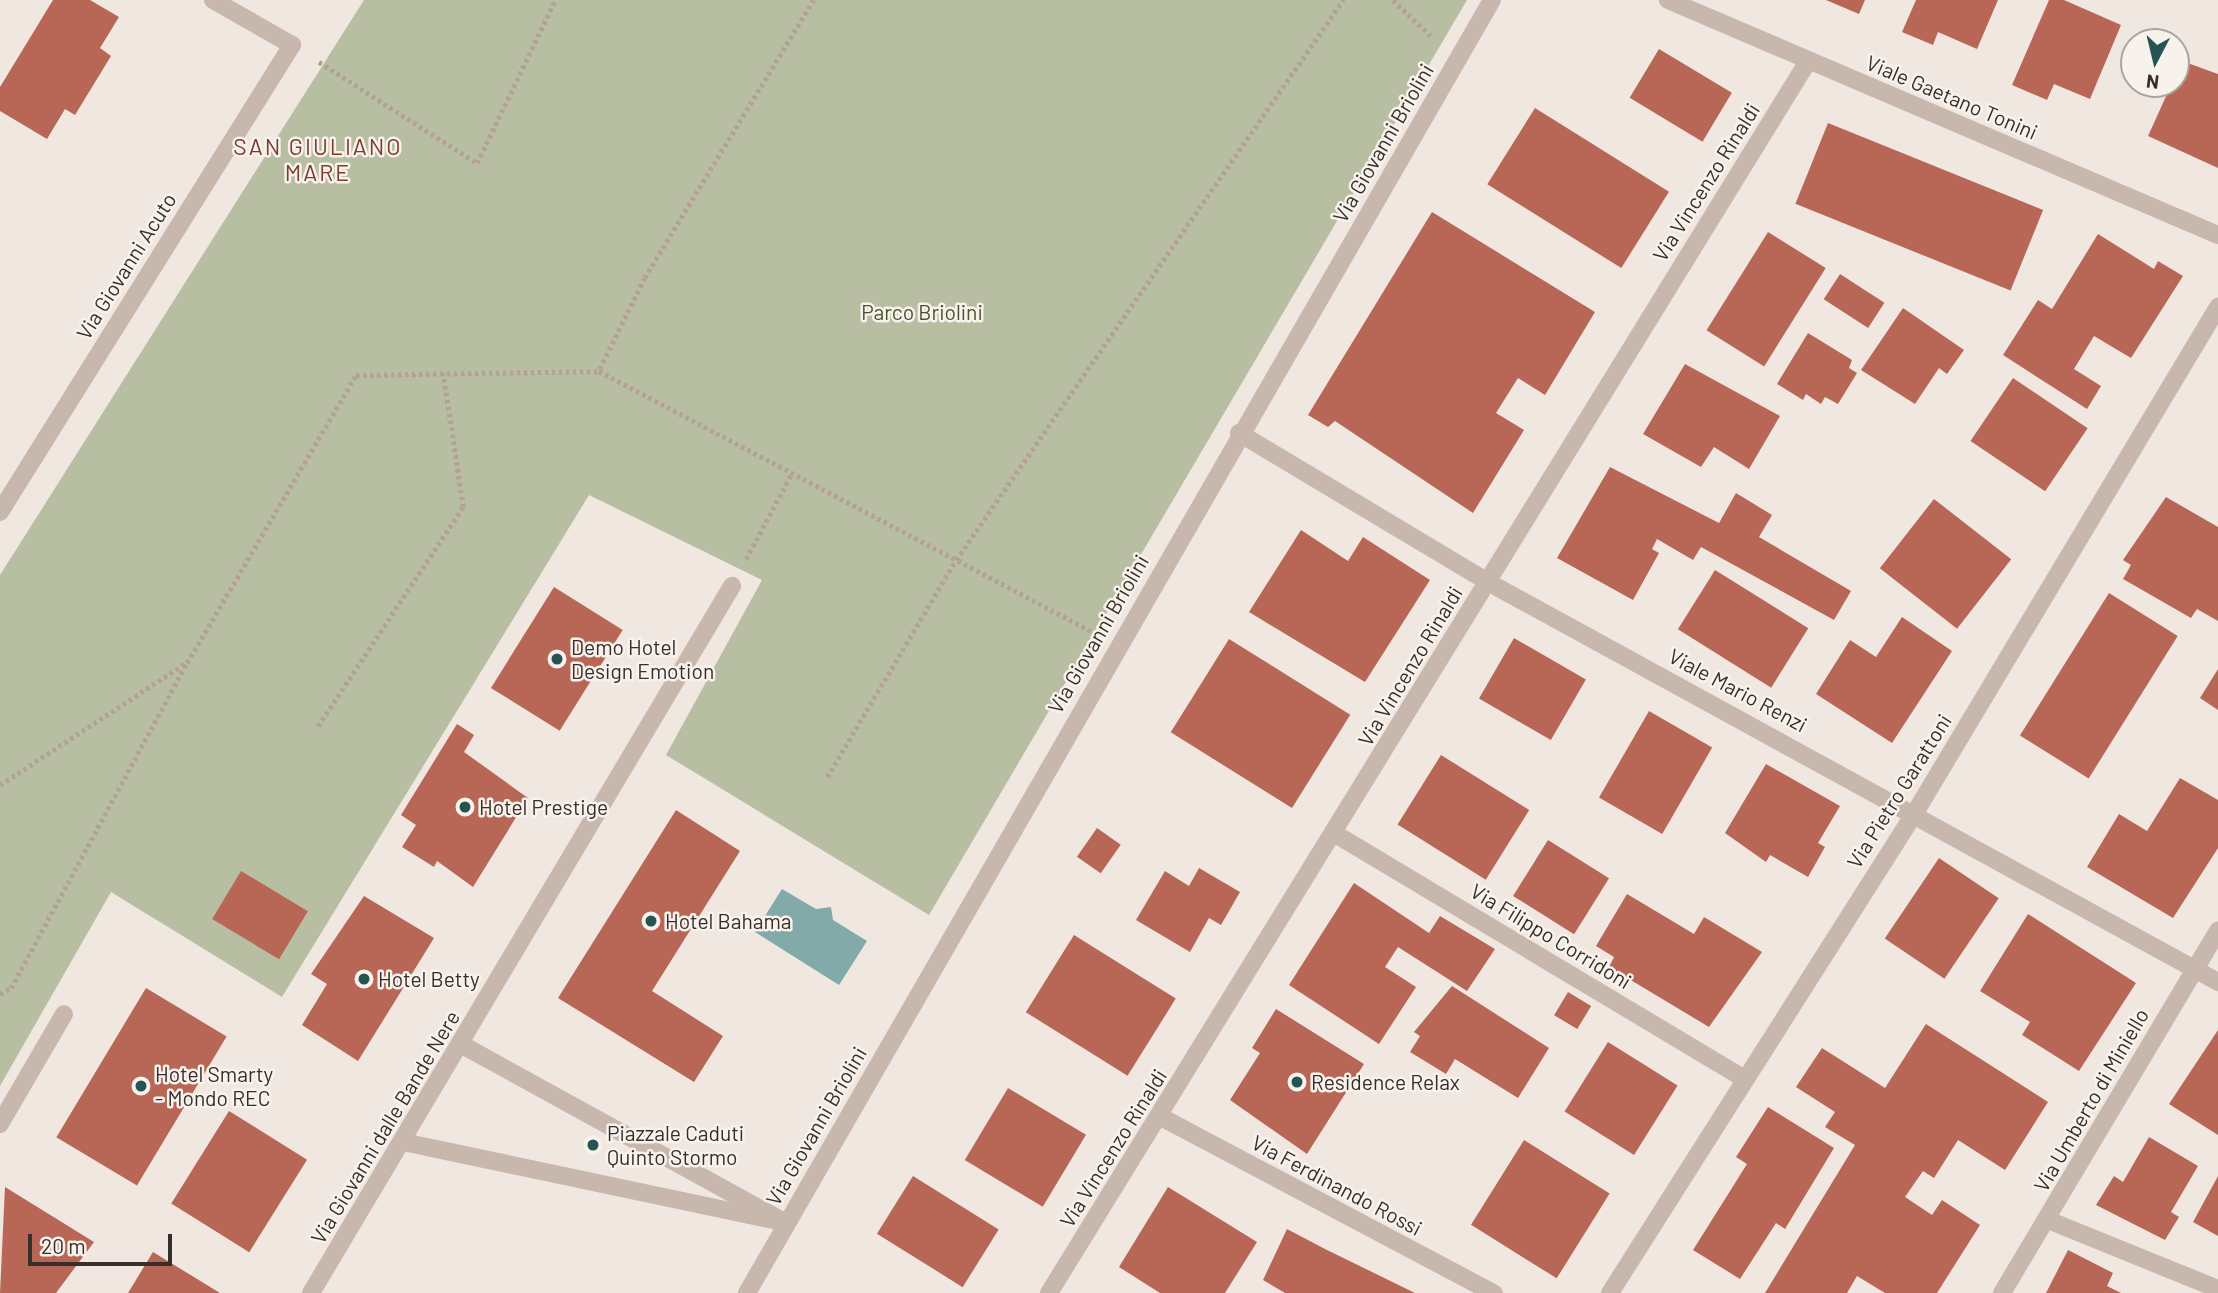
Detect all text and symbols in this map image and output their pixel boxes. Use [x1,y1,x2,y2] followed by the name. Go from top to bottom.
[2120,28,2190,98] north arrow
[1863,50,2041,144] street label: Viale Gaetano Tonini
[1327,59,1439,227] street label: Via Giovanni Briolini
[2145,70,2160,95] text: N
[1647,98,1765,266] street label: Via Vincenzo Rinaldi
[235,132,401,186] district label: SAN GIULIANO MARE
[71,188,181,344] street label: Via Giovanni Acuto
[861,299,983,325] park label: Parco Briolini
[1042,550,1154,718] street label: Via Giovanni Briolini
[1352,582,1468,750] street label: Via Vincenzo Rinaldi
[571,634,714,684] place label: Demo Hotel Design Emotion
[1665,643,1811,737] street label: Viale Mario Renzi
[549,651,565,667] marker: Demo Hotel Design Emotion
[1841,709,1957,873] street label: Via Pietro Garattoni
[479,794,608,820] place label: Hotel Prestige
[457,799,473,815] marker: Hotel Prestige
[1466,878,1636,994] street label: Via Filippo Corridoni
[665,908,792,934] place label: Hotel Bahama
[643,913,659,929] marker: Hotel Bahama
[378,966,480,992] place label: Hotel Betty
[356,971,372,987] marker: Hotel Betty
[2028,1004,2154,1196] street label: Via Umberto di Miniello
[305,1006,465,1248] street label: Via Giovanni dalle Bande Nere
[760,1042,872,1210] street label: Via Giovanni Briolini
[155,1061,273,1111] place label: Hotel Smarty - Mondo REC
[1054,1064,1172,1232] street label: Via Vincenzo Rinaldi
[1311,1069,1460,1095] place label: Residence Relax
[1289,1074,1305,1090] marker: Residence Relax
[133,1078,149,1094] marker: Hotel Smarty - Mondo REC
[607,1120,744,1170] place label: Piazzale Caduti Quinto Stormo
[1248,1129,1426,1241] street label: Via Ferdinando Rossi
[585,1137,601,1153] marker: Piazzale Caduti Quinto Stormo
[32,1220,175,1264] scale bar
[41,1233,86,1258] text: 20 m

